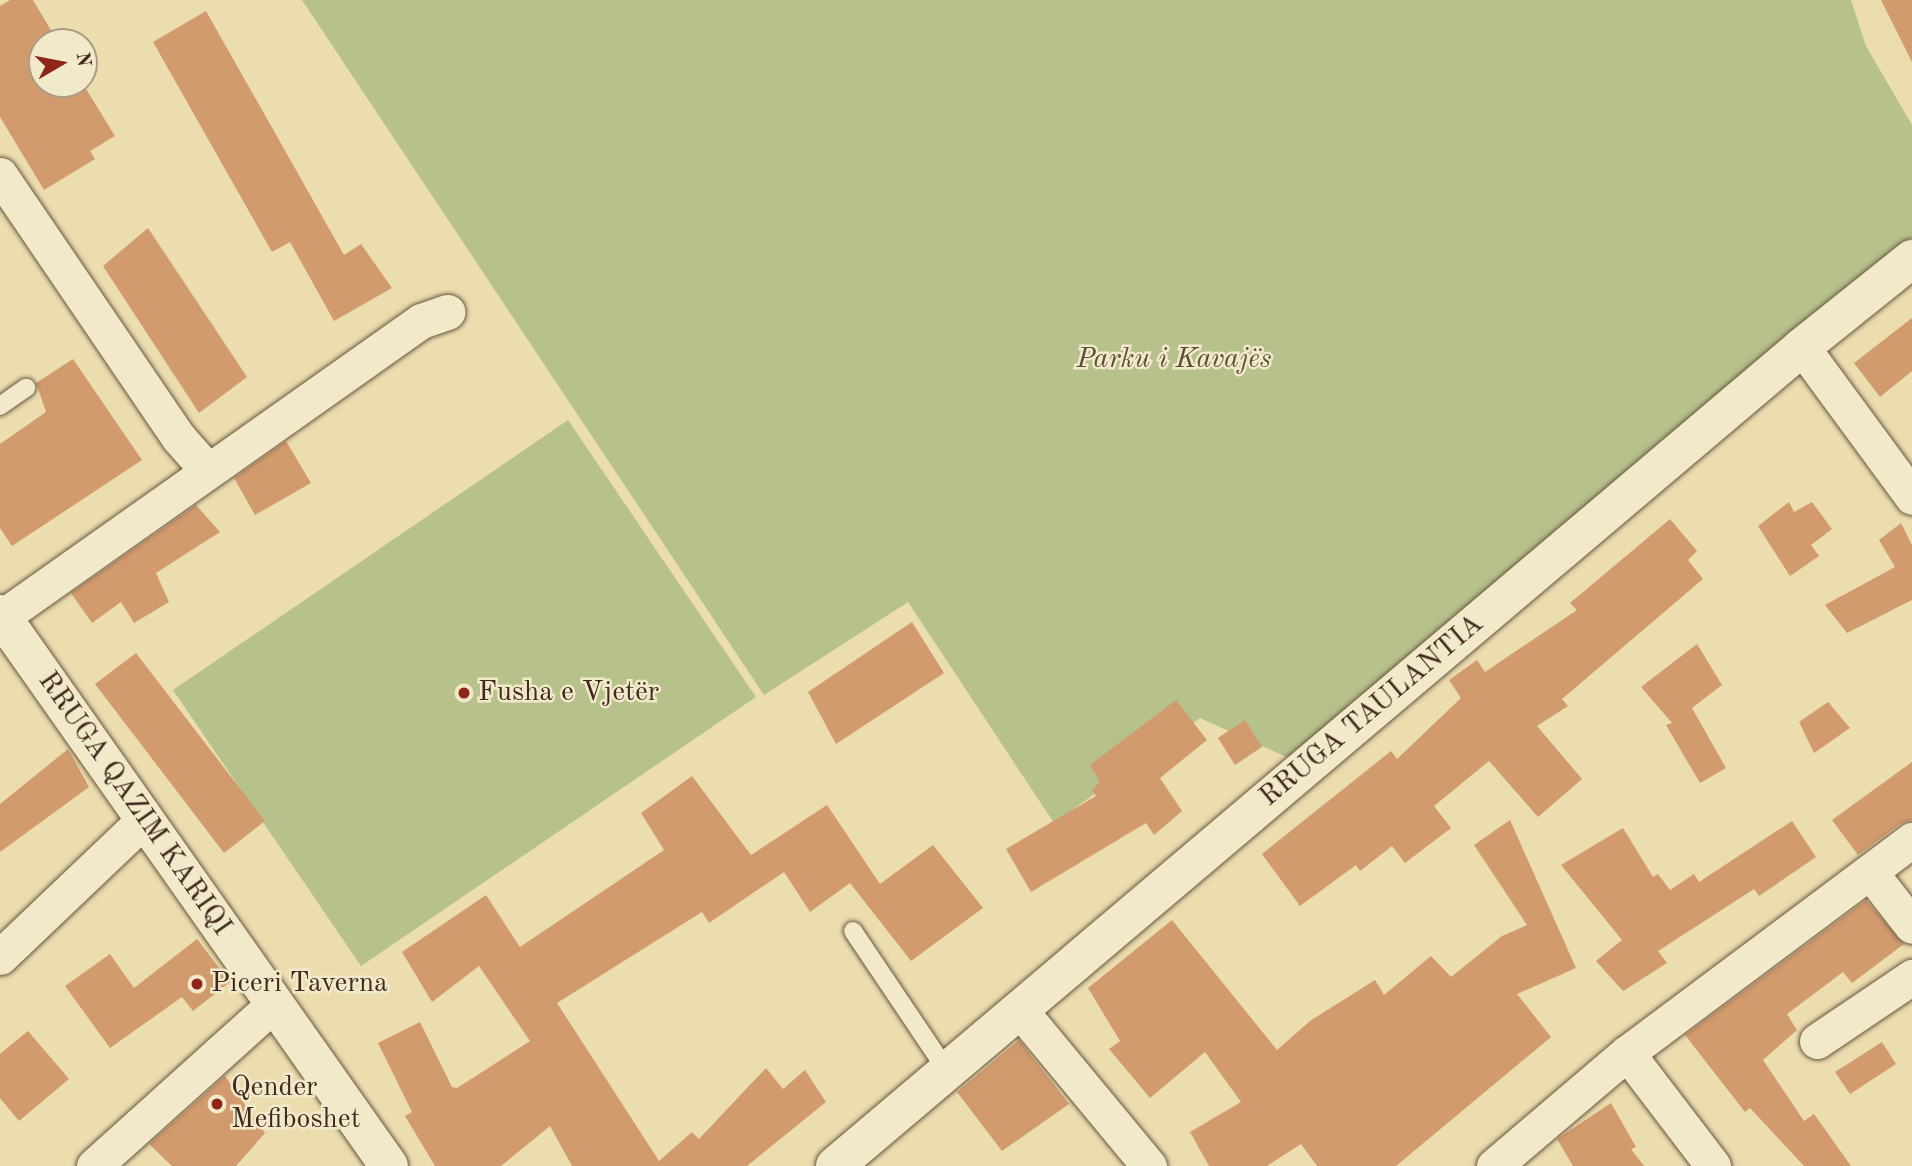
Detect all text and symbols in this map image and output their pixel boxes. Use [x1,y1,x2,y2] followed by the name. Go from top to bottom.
[28,28,98,98] north arrow
[72,51,93,68] text: N
[1077,343,1271,377] park label: Parku i Kavajës
[1253,608,1491,814] street label: RRUGA TAULANTIA
[30,666,238,942] street label: RRUGA QAZIM KARIQI
[478,676,659,710] place label: Fusha e Vjetër
[456,685,472,701] marker: Fusha e Vjetër
[211,967,388,1001] place label: Piceri Taverna
[189,976,205,992] marker: Piceri Taverna
[231,1071,360,1137] place label: Qender Mefiboshet
[209,1096,225,1112] marker: Qender Mefiboshet

